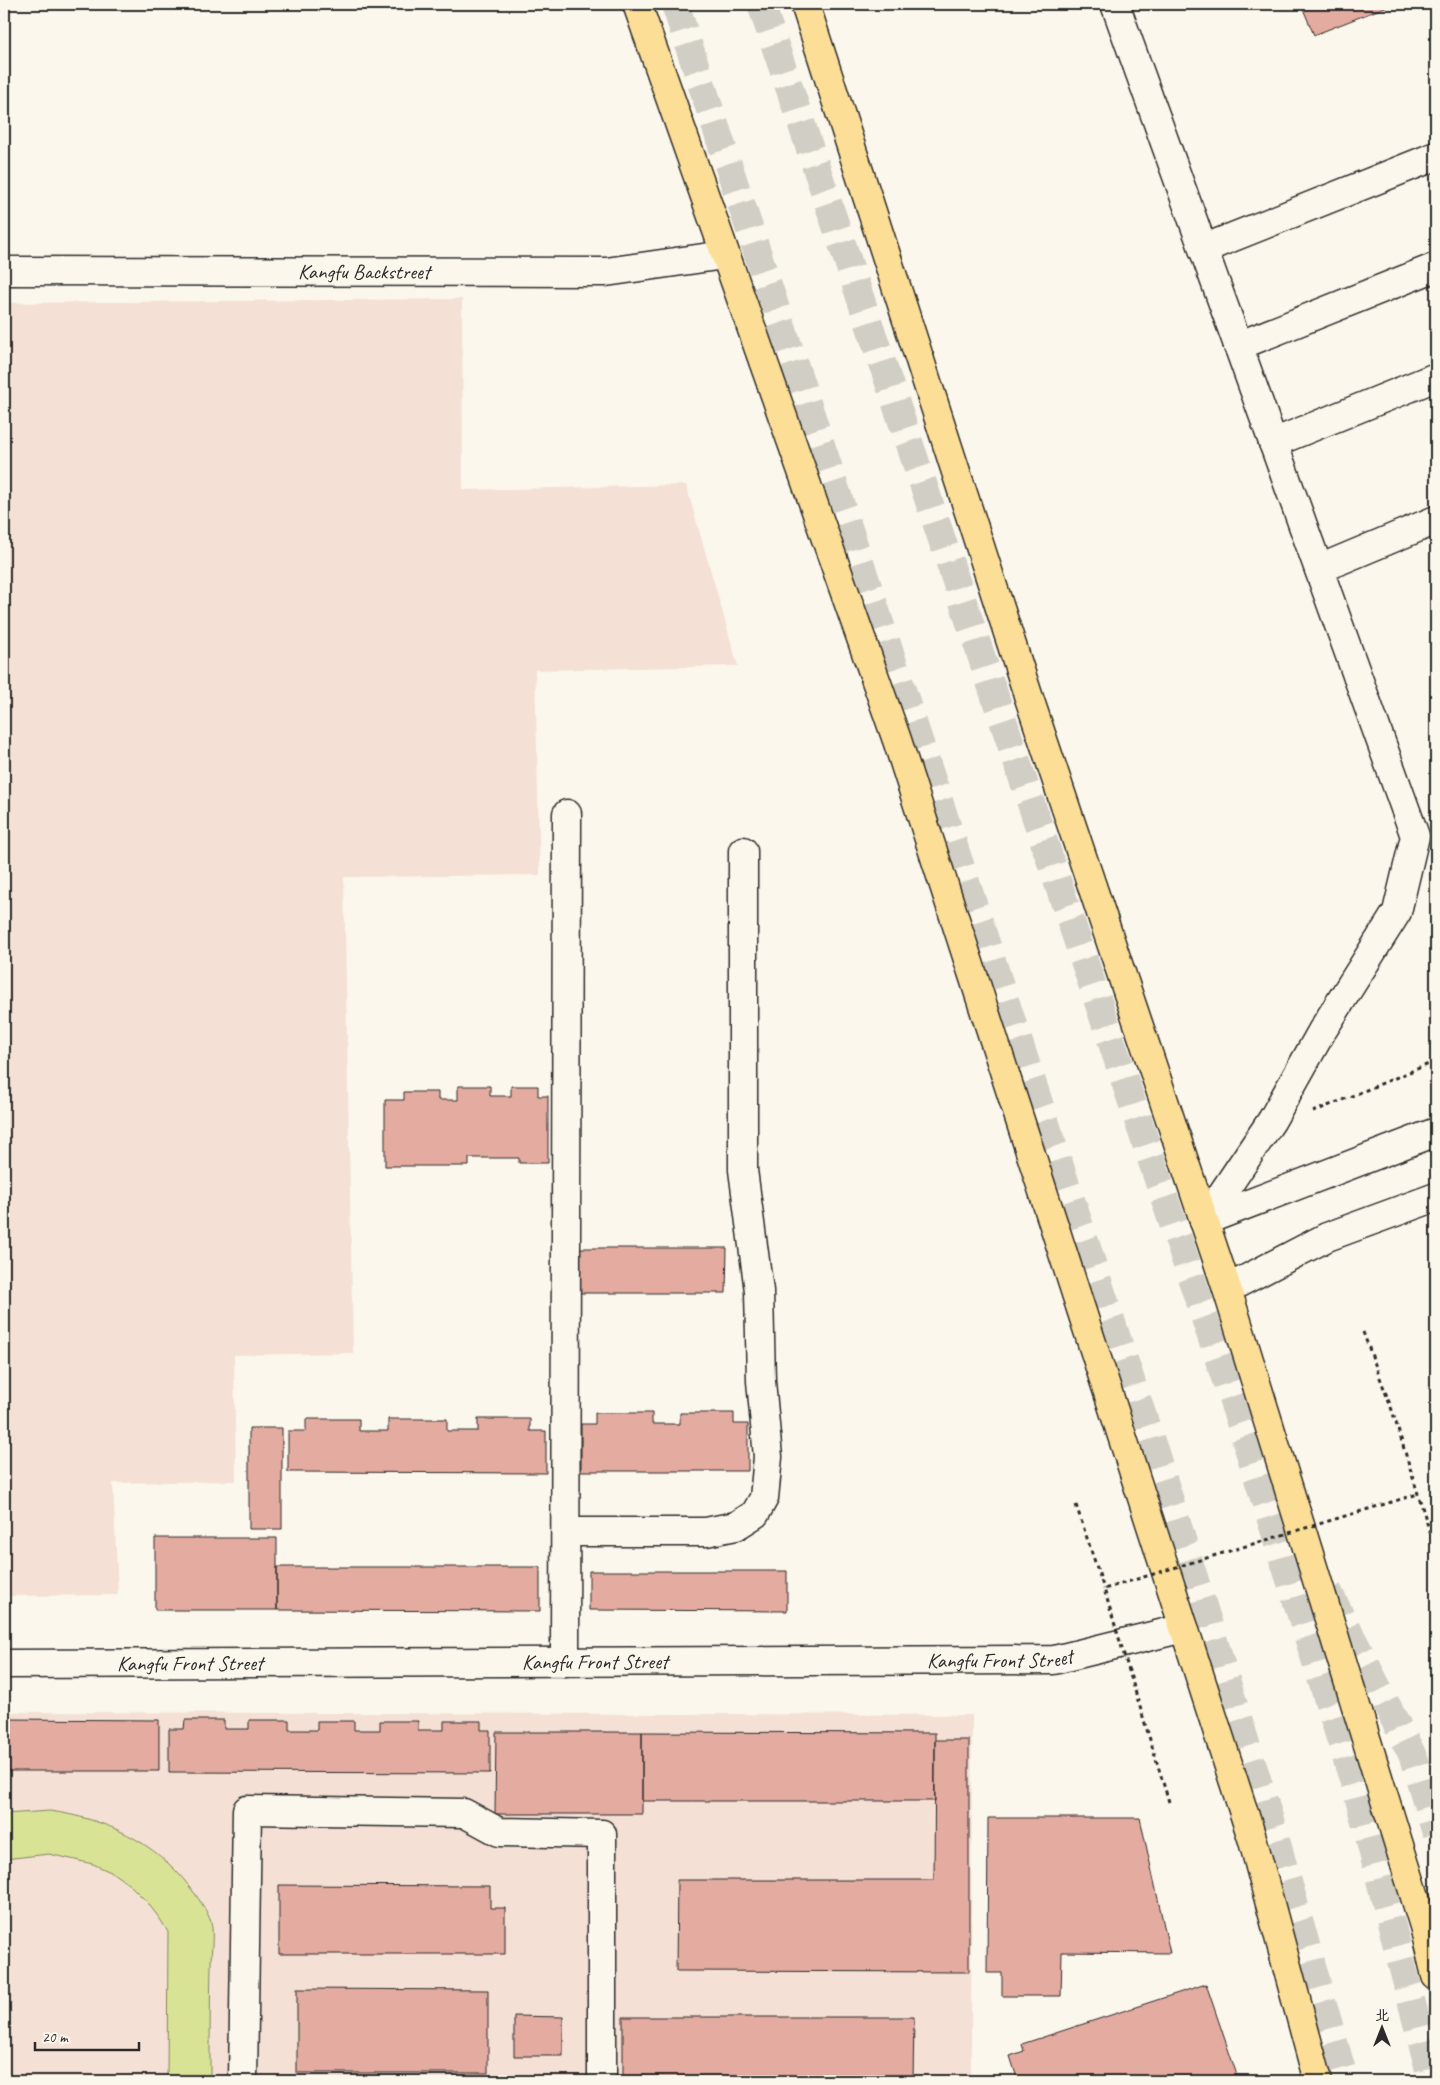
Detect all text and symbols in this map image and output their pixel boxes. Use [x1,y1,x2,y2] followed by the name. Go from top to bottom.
[298,258,433,285] street label: Kangfu Backstreet
[927,1642,1078,1673] street label: Kangfu Front Street
[522,1648,671,1675] street label: Kangfu Front Street
[117,1650,266,1677] street label: Kangfu Front Street
[1358,2002,1408,2052] north arrow
[1375,2007,1389,2024] text: 北
[35,2020,139,2052] scale bar
[42,2028,69,2047] text: 20 m

